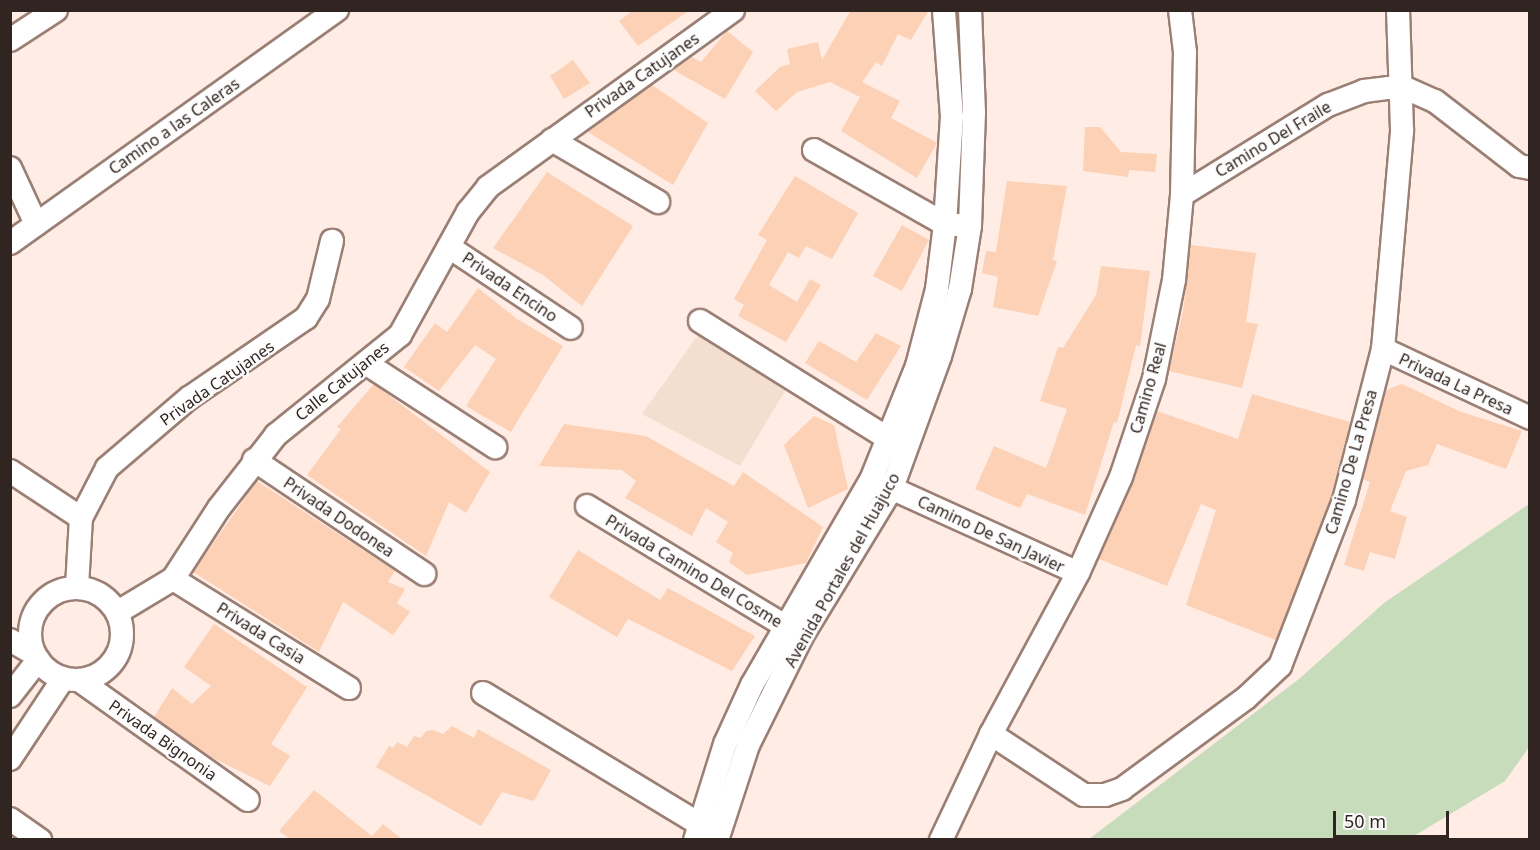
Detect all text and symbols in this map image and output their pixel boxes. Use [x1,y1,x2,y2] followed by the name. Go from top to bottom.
[581,28,703,122] street label: Privada Catujanes
[105,74,243,178] street label: Camino a las Caleras
[1212,97,1334,181] street label: Camino Del Fraile
[459,248,561,326] street label: Privada Encino
[156,336,278,430] street label: Privada Catujanes
[291,337,393,425] street label: Calle Catujanes
[1126,340,1170,436] street label: Camino Real
[1396,349,1516,419] street label: Privada La Presa
[1321,387,1381,537] street label: Camino De La Presa
[780,469,904,671] street label: Avenida Portales del Huajuco
[280,473,398,561] street label: Privada Dodonea
[915,492,1067,576] street label: Camino De San Javier
[602,511,786,631] street label: Privada Camino Del Cosme
[213,598,309,668] street label: Privada Casia
[105,696,221,784] street label: Privada Bignonia
[1336,799,1452,837] scale bar
[1344,809,1386,833] text: 50 m

